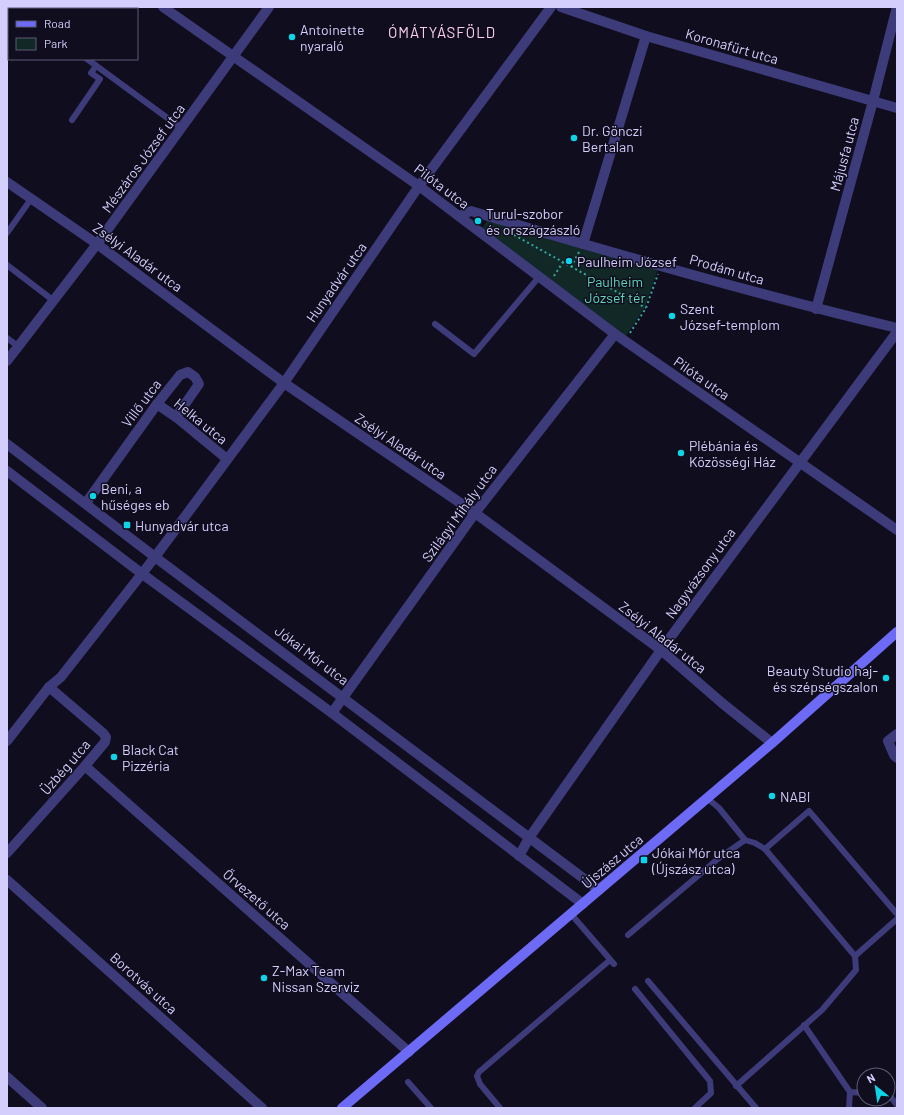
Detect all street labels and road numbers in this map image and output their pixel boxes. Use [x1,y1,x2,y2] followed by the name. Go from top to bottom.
[684,25,780,67] street label: Koronafürt utca
[98,100,188,216] street label: Mészáros József utca
[826,115,862,193] street label: Májusfa utca
[411,160,473,212] street label: Pilóta utca
[90,219,186,295] street label: Zsélyi Aladár utca
[302,239,370,325] street label: Hunyadvár utca
[688,250,766,288] street label: Prodám utca
[671,353,733,403] street label: Pilóta utca
[118,376,164,430] street label: Villő utca
[171,394,231,448] street label: Helka utca
[352,409,450,483] street label: Zsélyi Aladár utca
[418,461,500,565] street label: Szilágyi Mihály utca
[661,524,739,622] street label: Nagyvázsony utca
[616,598,710,676] street label: Zsélyi Aladár utca
[272,622,352,688] street label: Jókai Mór utca
[36,736,94,798] street label: Üzbég utca
[578,830,646,892] street label: Újszász utca
[220,865,294,933] street label: Őrvezető utca
[107,949,181,1017] street label: Borotvás utca

